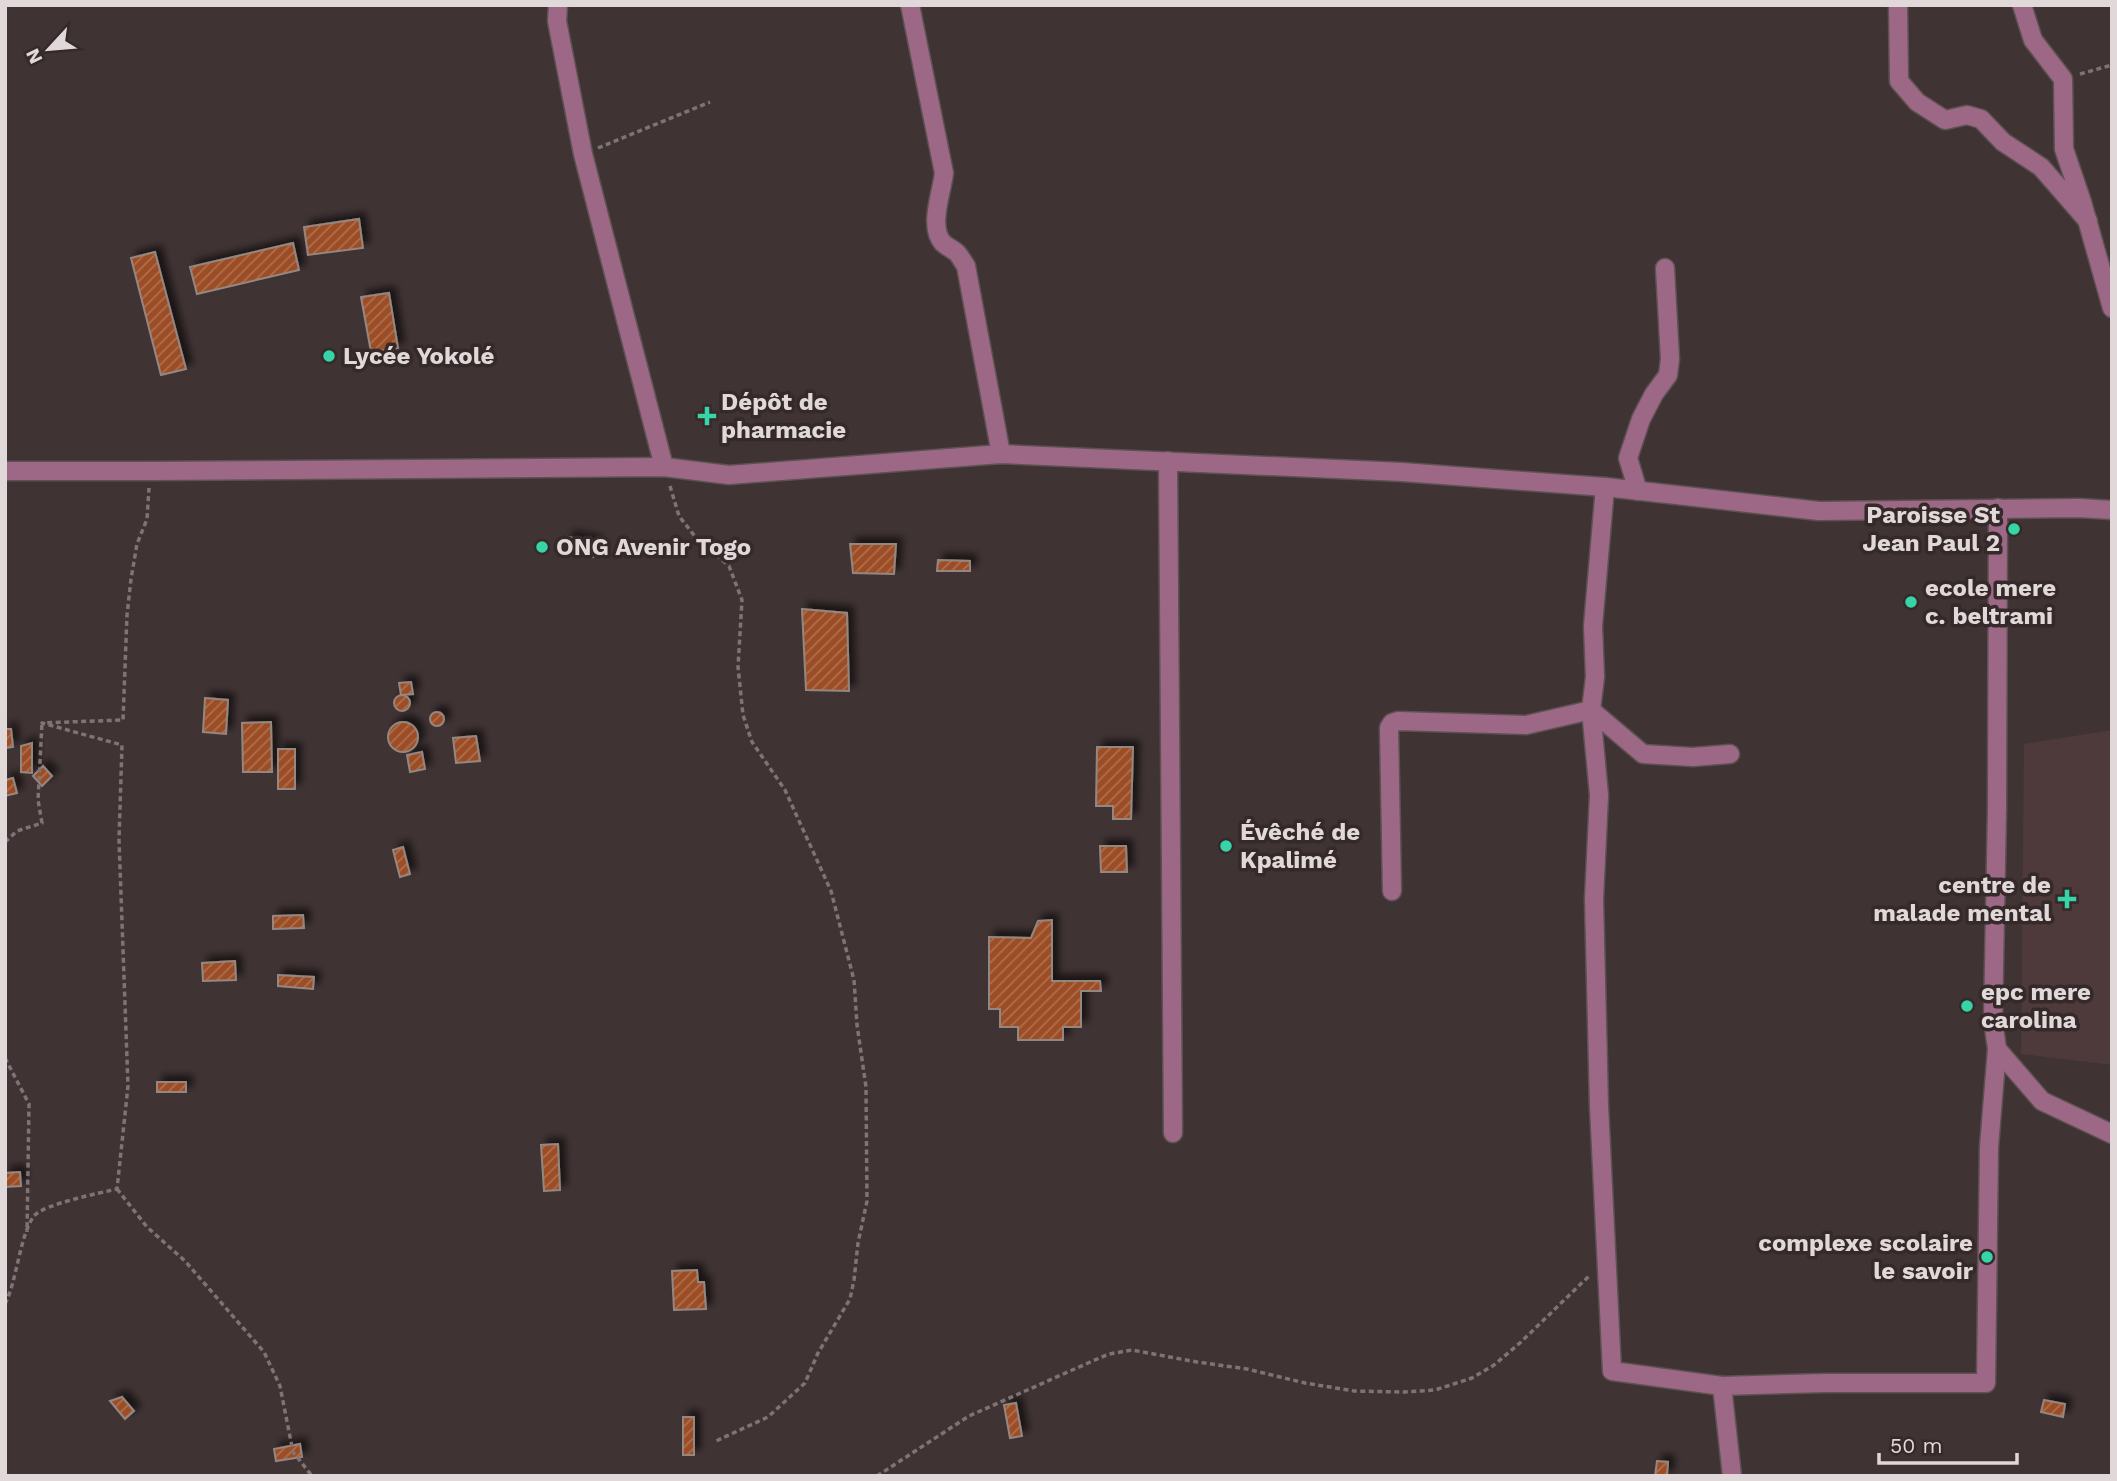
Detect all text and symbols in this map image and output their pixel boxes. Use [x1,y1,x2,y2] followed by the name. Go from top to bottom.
[14,14,84,84] north arrow
[21,45,48,68] text: N
[343,342,495,370] place label: Lycée Yokolé
[321,348,337,364] marker: Lycée Yokolé
[721,388,846,444] place label: Dépôt de pharmacie
[699,408,715,424] marker: Dépôt de pharmacie
[1862,501,2001,557] place label: Paroisse St Jean Paul 2
[2006,521,2022,537] marker: Paroisse St Jean Paul 2
[556,533,751,561] place label: ONG Avenir Togo
[534,539,550,555] marker: ONG Avenir Togo
[1925,574,2056,630] place label: ecole mere c. beltrami
[1903,594,1919,610] marker: ecole mere c. beltrami
[1240,818,1360,874] place label: Évêché de Kpalimé
[1218,838,1234,854] marker: Évêché de Kpalimé
[1873,871,2051,927] place label: centre de malade mental
[2057,889,2077,909] marker: centre de malade mental
[1981,978,2091,1034] place label: epc mere carolina
[1959,998,1975,1014] marker: epc mere carolina
[1758,1229,1974,1285] place label: complexe scolaire le savoir
[1979,1249,1995,1265] marker: complexe scolaire le savoir
[1879,1422,2017,1466] scale bar
[1890,1433,1942,1458] text: 50 m

